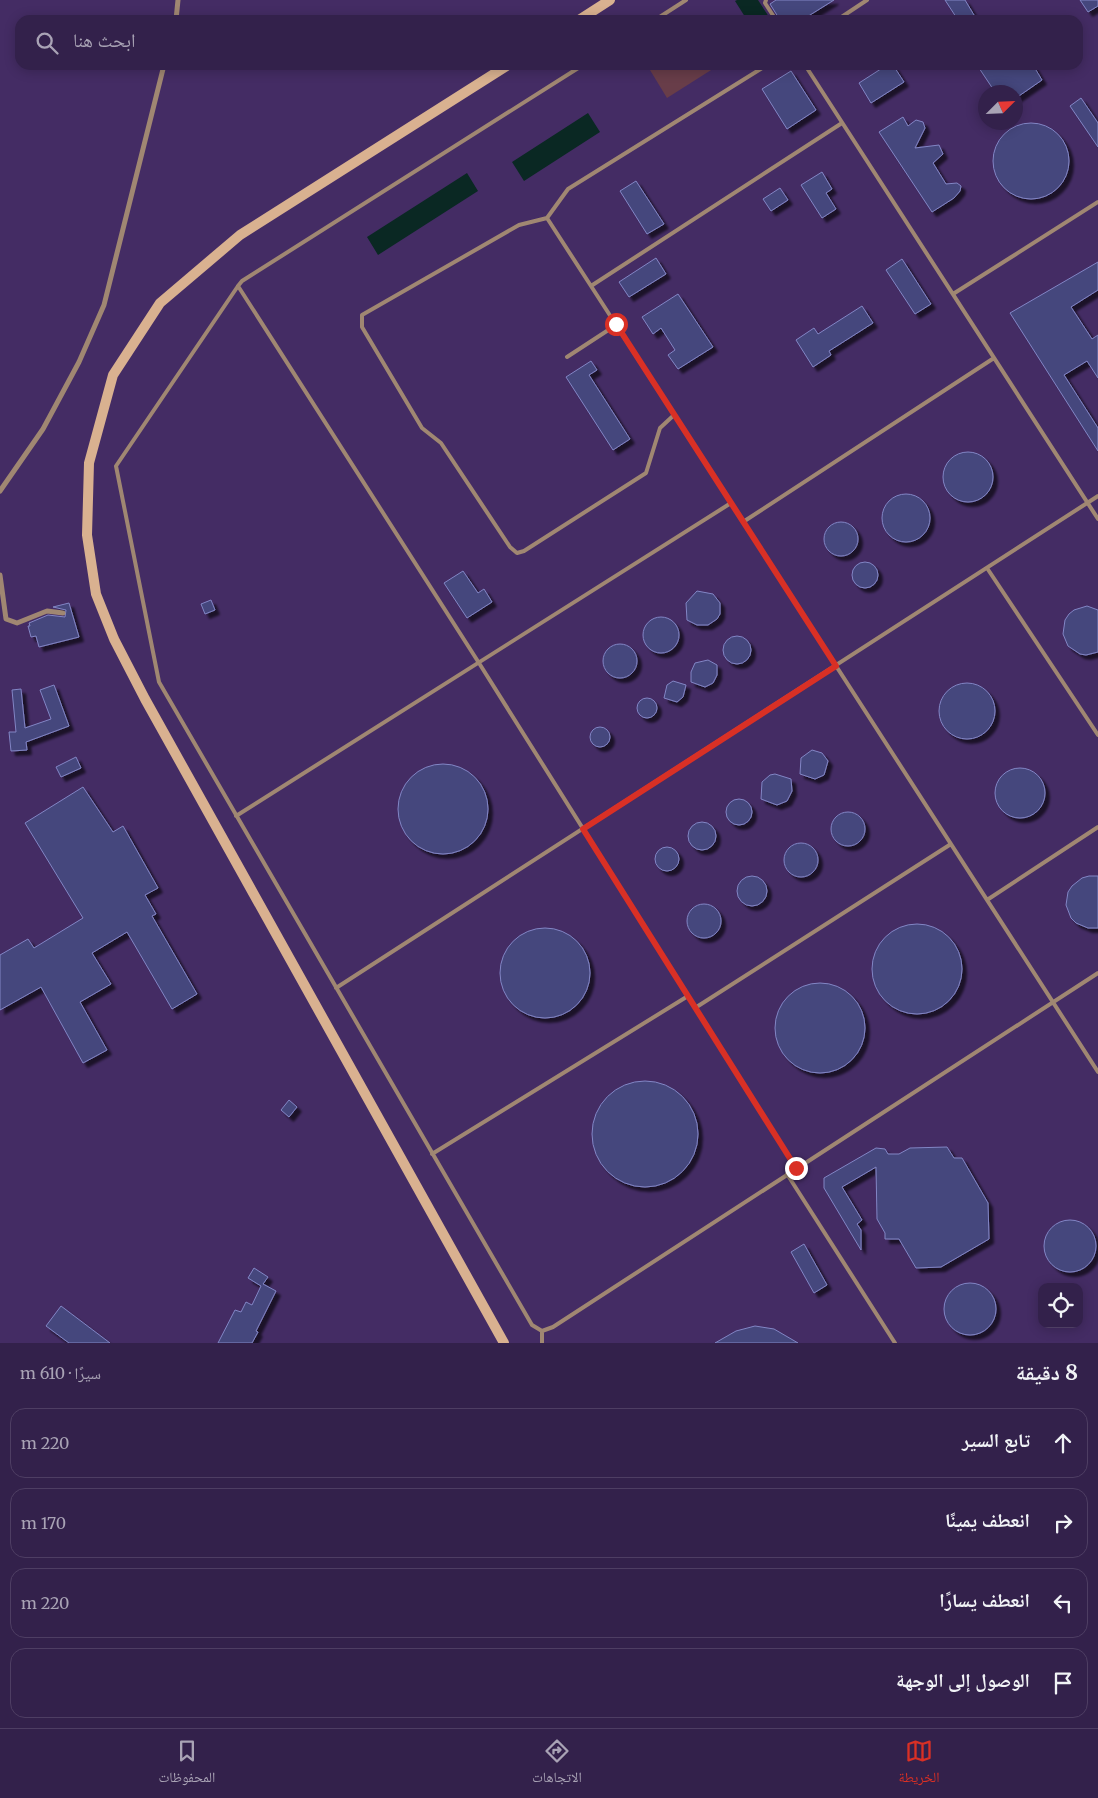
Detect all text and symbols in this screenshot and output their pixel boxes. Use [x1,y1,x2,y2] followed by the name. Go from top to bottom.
[15,15,1083,70] search box
[73,28,135,52] text: ابحث هنا
[33,29,61,57] icon: search
[978,85,1023,130] north arrow
[605,313,628,336] route start
[785,1157,808,1180] route end
[1038,1283,1083,1328] map controls
[1038,1283,1083,1328] button: locate
[1016,1359,1078,1386] text: 8 دقيقة
[20,1363,101,1383] text: سيرًا · 610 m
[962,1428,1030,1452] text: تابع السير
[1049,1429,1077,1457] icon: ahead
[21,1433,69,1453] text: 220 m
[945,1508,1030,1532] text: انعطف يمينًا
[1049,1509,1077,1537] icon: right
[21,1513,66,1533] text: 170 m
[939,1588,1030,1612] text: انعطف يسارًا
[1049,1589,1077,1617] icon: left
[21,1593,69,1613] text: 220 m
[896,1668,1030,1692] text: الوصول إلى الوجهة
[1049,1669,1077,1697] icon: arrive
[158,1737,215,1791] tab: المحفوظات
[532,1737,582,1791] tab: الاتجاهات
[898,1737,940,1791] tab: الخريطة

